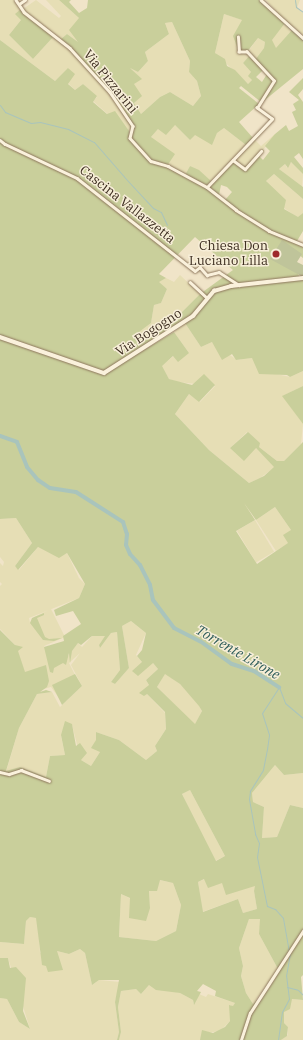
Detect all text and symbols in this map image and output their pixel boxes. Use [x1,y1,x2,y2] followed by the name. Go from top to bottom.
[80,47,140,117] street label: Via Pizzarini
[76,163,178,247] street label: Cascina Vallazzetta
[189,239,268,270] place label: Chiesa Don Luciano Lilla
[271,249,281,259] marker: Chiesa Don Luciano Lilla
[113,306,185,360] street label: Via Bogogno
[193,621,283,683] water label: Torrente Lirone

